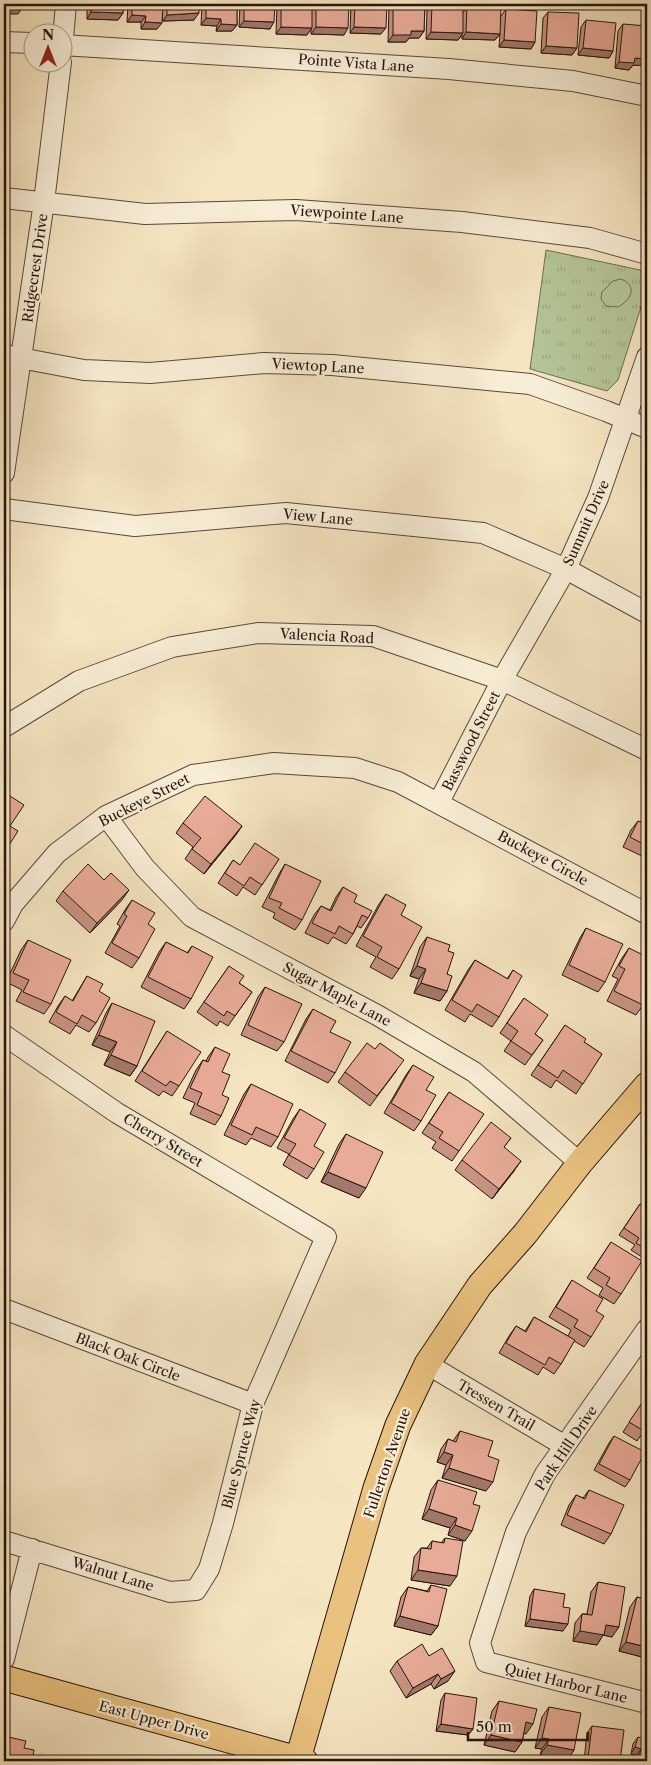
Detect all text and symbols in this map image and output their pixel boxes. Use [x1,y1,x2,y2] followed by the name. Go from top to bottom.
[22,22,72,72] north arrow
[42,26,54,44] text: N
[298,50,415,76] street label: Pointe Vista Lane
[289,201,404,227] street label: Viewpointe Lane
[18,212,52,324] street label: Ridgecrest Drive
[270,355,365,377] street label: Viewtop Lane
[559,477,613,569] street label: Summit Drive
[281,505,354,529] street label: View Lane
[279,624,375,647] street label: Valencia Road
[438,688,504,794] street label: Basswood Street
[96,769,192,831] street label: Buckeye Street
[495,827,591,889] street label: Buckeye Circle
[280,958,394,1030] street label: Sugar Maple Lane
[120,1109,206,1171] street label: Cherry Street
[73,1329,183,1385] street label: Black Oak Circle
[454,1376,538,1434] street label: Tressen Trail
[218,1397,264,1511] street label: Blue Spruce Way
[531,1402,601,1494] street label: Park Hill Drive
[360,1406,414,1520] street label: Fullerton Avenue
[69,1553,156,1595] street label: Walnut Lane
[503,1659,629,1707] street label: Quiet Harbor Lane
[97,1697,211,1743] street label: East Upper Drive
[468,1710,588,1742] scale bar
[476,1717,512,1736] text: 50 m

